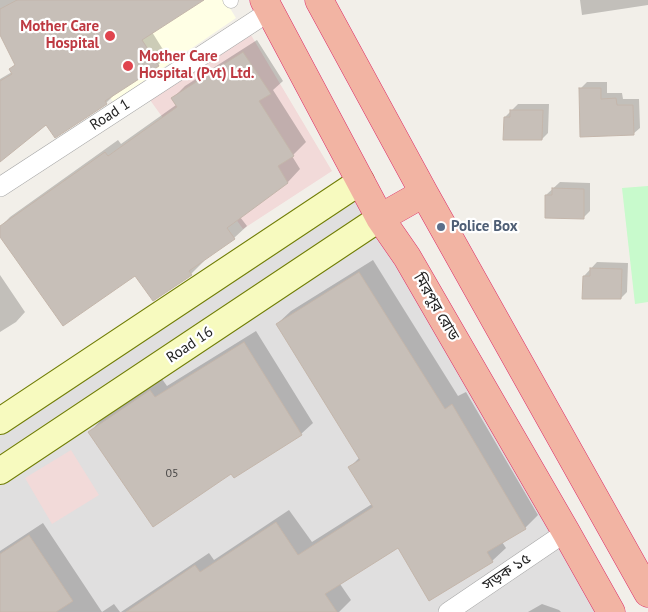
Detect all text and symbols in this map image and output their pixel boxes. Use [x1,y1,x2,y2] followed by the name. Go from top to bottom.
[20,18,99,53] place label: Mother Care Hospital
[103,29,117,43] marker: Mother Care Hospital
[139,48,255,83] place label: Mother Care Hospital (Pvt) Ltd.
[121,59,135,73] marker: Mother Care Hospital (Pvt) Ltd.
[87,95,133,135] street label: Road 1
[451,218,518,236] place label: Police Box
[435,221,447,233] marker: Police Box
[410,270,462,344] street label: মিরপুর রোড
[163,323,217,367] street label: Road 16
[165,467,179,481] house number: 05
[480,549,534,595] street label: সড়ক ১৫

